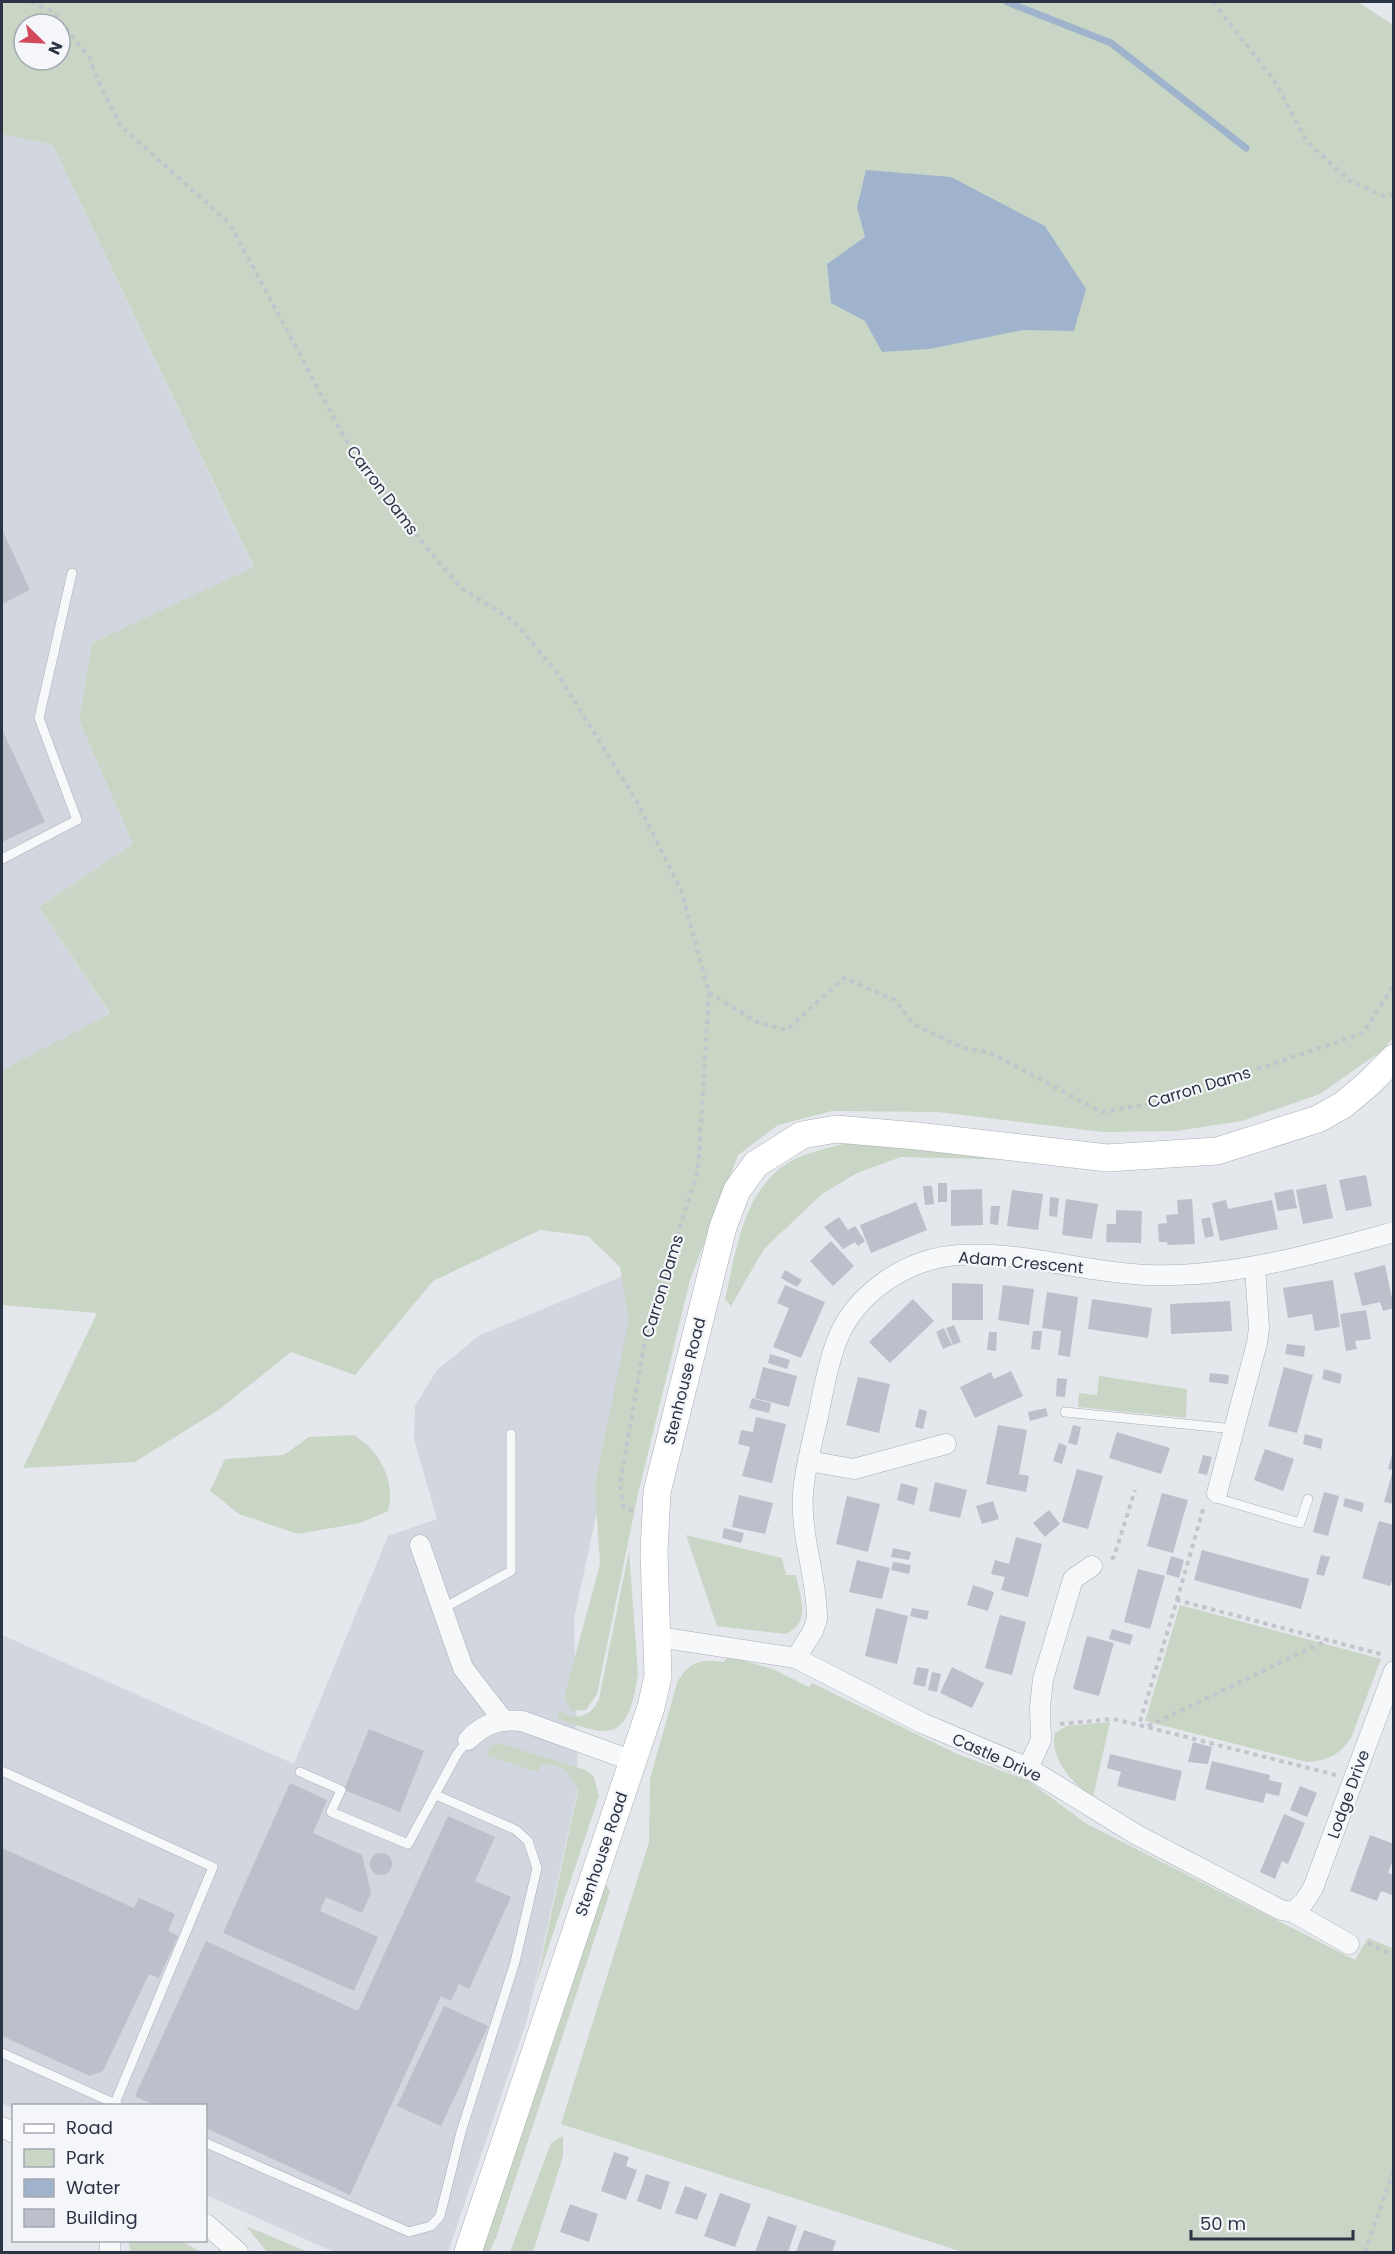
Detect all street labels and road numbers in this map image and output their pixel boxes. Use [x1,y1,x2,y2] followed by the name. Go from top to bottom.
[341,441,424,540] street label: Carron Dams
[1145,1061,1254,1114] street label: Carron Dams
[636,1232,689,1341] street label: Carron Dams
[957,1246,1085,1279] street label: Adam Crescent
[658,1315,711,1447] street label: Stenhouse Road
[948,1728,1045,1787] street label: Castle Drive
[1322,1746,1375,1842] street label: Lodge Drive
[569,1789,634,1919] street label: Stenhouse Road

